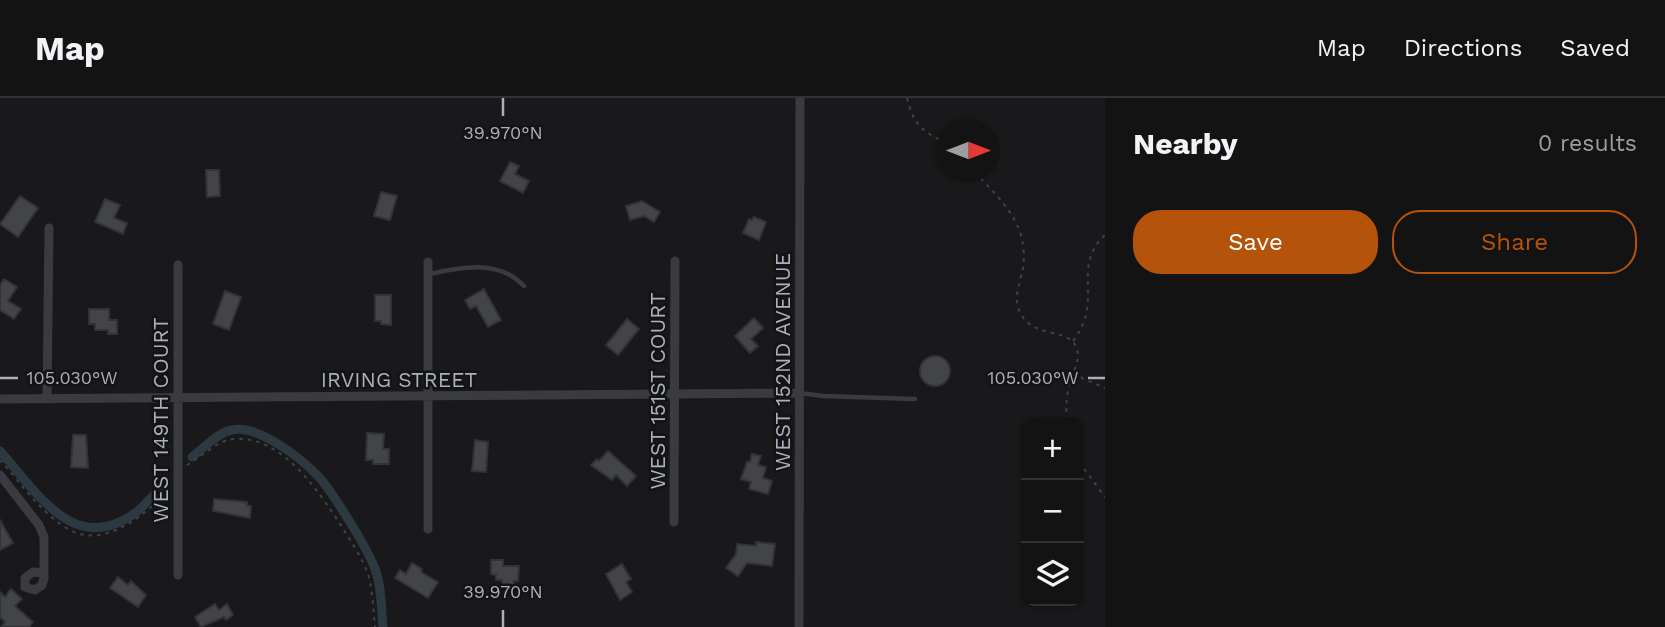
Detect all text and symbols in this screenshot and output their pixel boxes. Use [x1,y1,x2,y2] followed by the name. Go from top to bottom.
[35,29,105,68] text: Map
[1317,34,1366,62] text: Map
[1404,34,1522,62] text: Directions
[1560,34,1630,62] text: Saved
[937,119,1000,182] north arrow
[463,122,543,143] text: 39.970°N
[1133,126,1238,161] text: Nearby
[1538,130,1637,157] text: 0 results
[1133,210,1378,274] button: Save
[1392,210,1637,274] button: Share
[770,253,795,471] street label: WEST 152ND AVENUE
[645,292,670,490] street label: WEST 151ST COURT
[148,317,173,523] street label: WEST 149TH COURT
[26,367,118,388] text: 105.030°W
[321,367,478,392] street label: IRVING STREET
[987,367,1079,388] text: 105.030°W
[1021,417,1084,606] map controls
[1021,417,1084,480] button: +
[1021,480,1084,543] button: −
[1021,543,1084,606] button: layers
[463,581,543,602] text: 39.970°N

